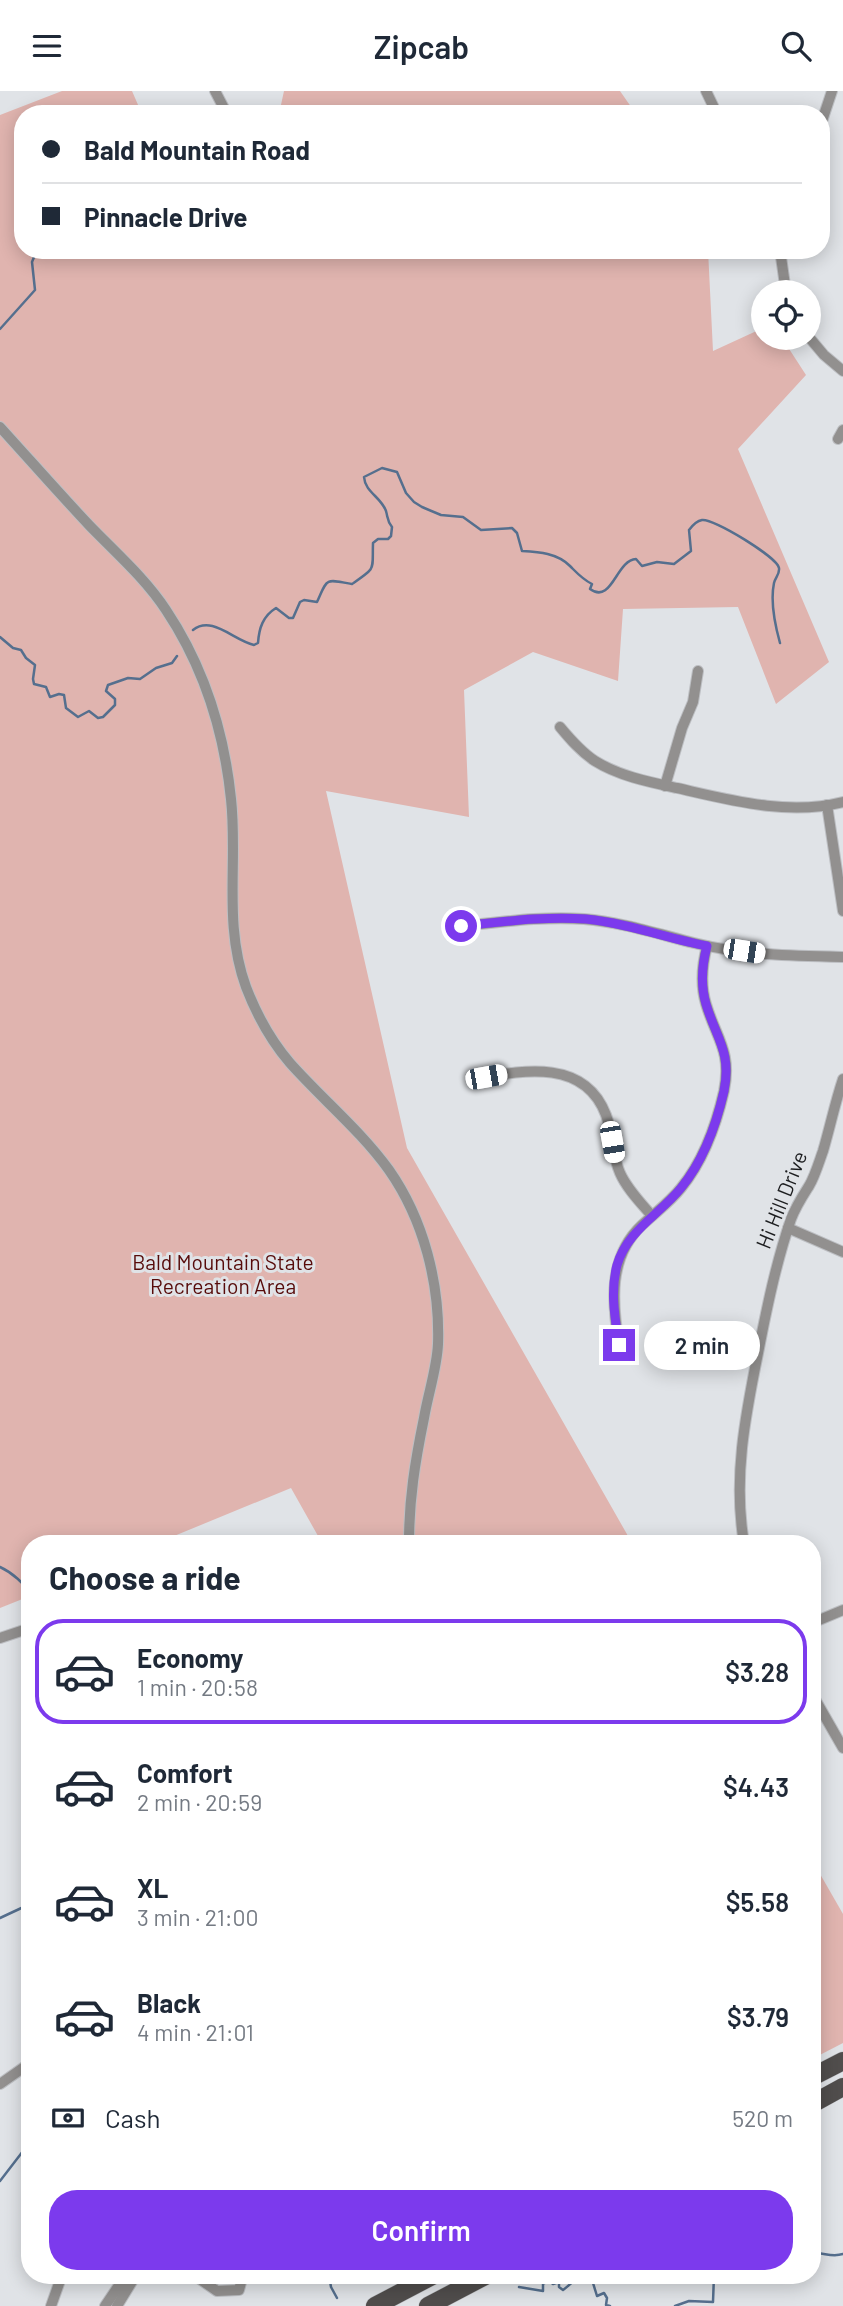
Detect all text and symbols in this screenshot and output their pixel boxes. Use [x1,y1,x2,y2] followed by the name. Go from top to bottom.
[28,27,66,65] icon: menu
[374,27,469,65] text: Zipcab
[777,27,815,65] icon: search
[84,134,310,165] text: Bald Mountain Road
[84,201,248,232] text: Pinnacle Drive
[751,280,821,350] map controls
[751,280,821,350] button: locate
[445,910,477,942] route start
[722,937,767,965] car
[464,1063,509,1091] car
[599,1119,626,1165] car
[750,1147,811,1252] street label: Hi Hill Drive
[132,1249,314,1298] park label: Bald Mountain State Recreation Area
[644,1321,759,1369] callout: 2 min
[603,1329,635,1361] route end
[675,1331,729,1359] text: 2 min
[49,1558,241,1596] text: Choose a ride
[53,1640,116,1703] icon: car
[137,1642,243,1673] text: Economy
[725,1656,789,1687] text: $3.28
[137,1673,258,1701] text: 1 min · 20:58
[53,1755,116,1818] icon: car
[137,1757,233,1788] text: Comfort
[723,1771,789,1802] text: $4.43
[137,1788,262,1816] text: 2 min · 20:59
[53,1870,116,1933] icon: car
[137,1872,168,1903] text: XL
[726,1886,789,1917] text: $5.58
[137,1903,259,1931] text: 3 min · 21:00
[53,1985,116,2048] icon: car
[137,1987,201,2018] text: Black
[727,2001,789,2032] text: $3.79
[137,2018,254,2046] text: 4 min · 21:01
[49,2099,87,2137] icon: cash
[105,2102,160,2133] text: Cash
[732,2104,793,2132] text: 520 m
[49,2190,793,2270] button: Confirm

